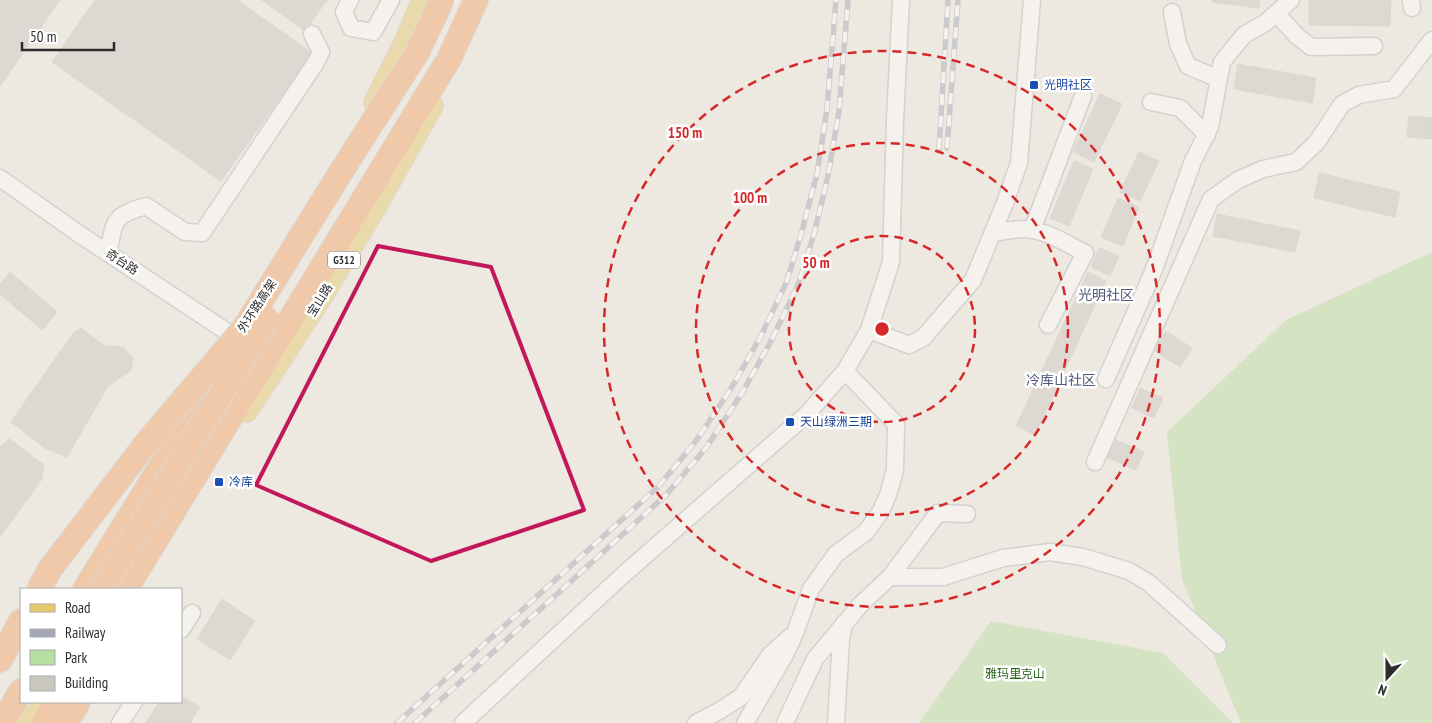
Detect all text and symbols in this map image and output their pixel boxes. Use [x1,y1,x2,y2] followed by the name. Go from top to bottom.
[22,20,115,52] scale bar
[30,27,56,46] text: 50 m
[1044,77,1092,92] place label: 光明社区
[1028,79,1040,91] marker: 光明社区
[668,123,702,142] text: 150 m
[733,188,767,207] text: 100 m
[103,245,141,278] street label: 奇台路
[328,252,360,268] road number: G312
[802,253,830,272] text: 50 m
[234,276,279,335] street label: 外环路高架
[304,280,335,319] street label: 宝山路
[1078,286,1134,304] district label: 光明社区
[873,320,891,338] centre of rings
[1026,371,1096,389] district label: 冷库山社区
[800,414,872,429] place label: 天山绿洲三期
[784,416,796,428] marker: 天山绿洲三期
[229,474,253,489] place label: 冷库
[213,476,225,488] marker: 冷库
[20,588,182,703] legend
[65,598,91,617] text: Road
[65,623,106,642] text: Railway
[65,648,87,667] text: Park
[1362,653,1412,703] north arrow
[985,666,1045,681] park label: 雅玛里克山
[65,673,108,692] text: Building
[1376,680,1389,700] text: N

